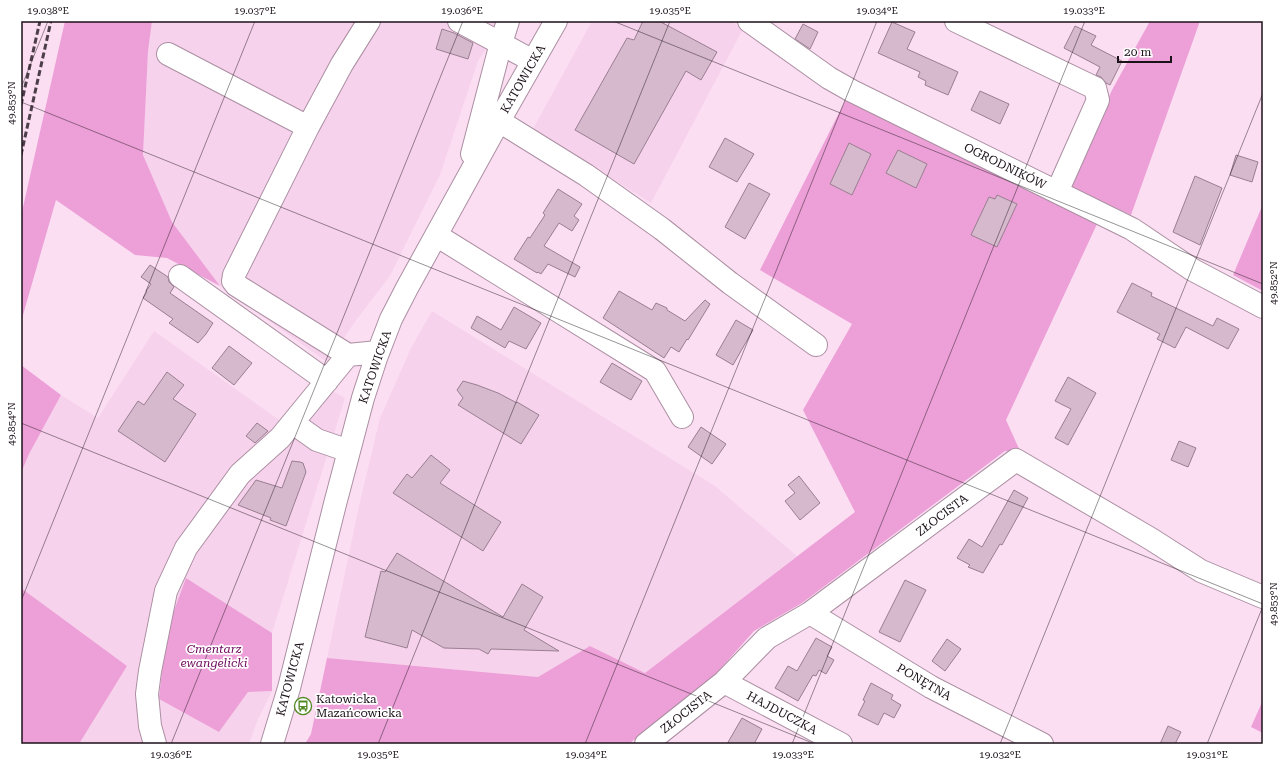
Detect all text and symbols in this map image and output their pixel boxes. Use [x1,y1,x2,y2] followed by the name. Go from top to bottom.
[27,5,69,16] text: 19.038°E
[234,5,276,16] text: 19.037°E
[441,5,483,16] text: 19.036°E
[649,5,691,16] text: 19.035°E
[856,5,898,16] text: 19.034°E
[1063,5,1105,16] text: 19.033°E
[1118,38,1171,64] scale bar
[498,42,549,116] street label: KATOWICKA
[1124,45,1151,59] text: 20 m
[6,81,17,125] text: 49.853°N
[962,140,1049,192] street label: OGRODNIKÓW
[1268,261,1279,305] text: 49.852°N
[356,328,394,406] street label: KATOWICKA
[6,402,17,446] text: 49.854°N
[913,491,971,539] street label: ZŁOCISTA
[1268,582,1279,626] text: 49.853°N
[273,640,307,718] street label: KATOWICKA
[181,642,248,670] park label: Cmentarz ewangelicki
[894,661,954,704] street label: PONĘTNA
[658,687,715,736] street label: ZŁOCISTA
[744,689,820,738] street label: HAJDUCZKA
[316,692,402,720] place label: Katowicka Mazańcowicka
[293,696,313,716] bus stop icon: Katowicka Mazańcowicka
[150,749,192,760] text: 19.036°E
[357,749,399,760] text: 19.035°E
[565,749,607,760] text: 19.034°E
[772,749,814,760] text: 19.033°E
[979,749,1021,760] text: 19.032°E
[1186,749,1228,760] text: 19.031°E

